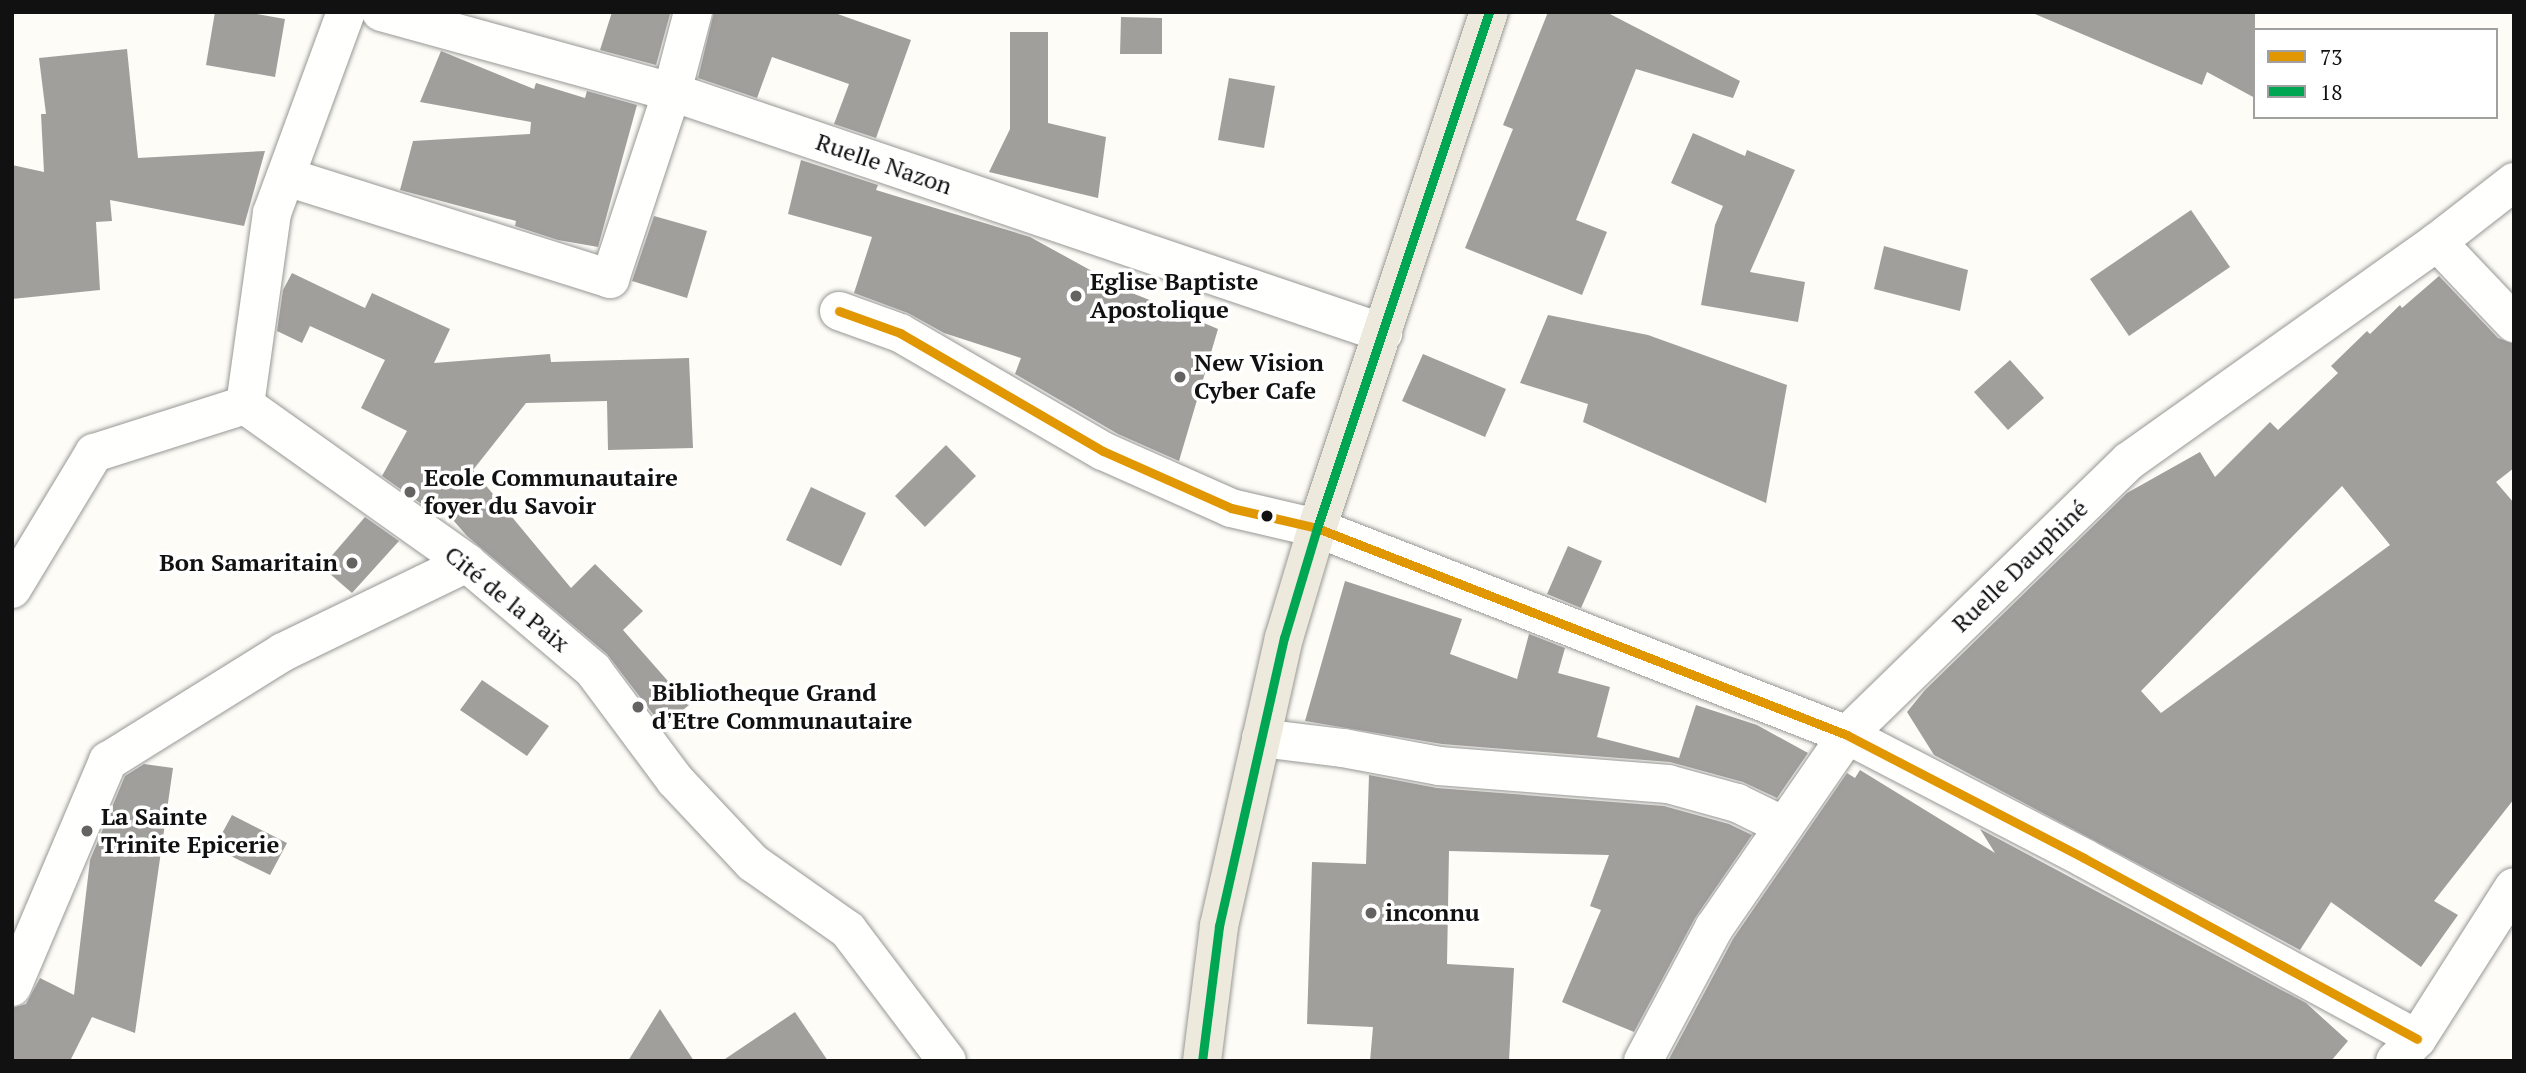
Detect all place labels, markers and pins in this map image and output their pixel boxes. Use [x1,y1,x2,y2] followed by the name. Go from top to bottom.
[1090,268,1258,324] place label: Eglise Baptiste Apostolique
[1068,288,1084,304] marker: Eglise Baptiste Apostolique
[1194,349,1324,405] place label: New Vision Cyber Cafe
[1172,369,1188,385] marker: New Vision Cyber Cafe
[424,464,678,520] place label: Ecole Communautaire foyer du Savoir
[402,484,418,500] marker: Ecole Communautaire foyer du Savoir
[1260,509,1274,523] unlabelled marker
[159,549,338,577] place label: Bon Samaritain
[344,555,360,571] marker: Bon Samaritain
[652,679,912,735] place label: Bibliotheque Grand d'Etre Communautaire
[630,699,646,715] marker: Bibliotheque Grand d'Etre Communautaire
[101,803,279,859] place label: La Sainte Trinite Epicerie
[79,823,95,839] marker: La Sainte Trinite Epicerie
[1385,899,1480,927] place label: inconnu
[1363,905,1379,921] marker: inconnu

